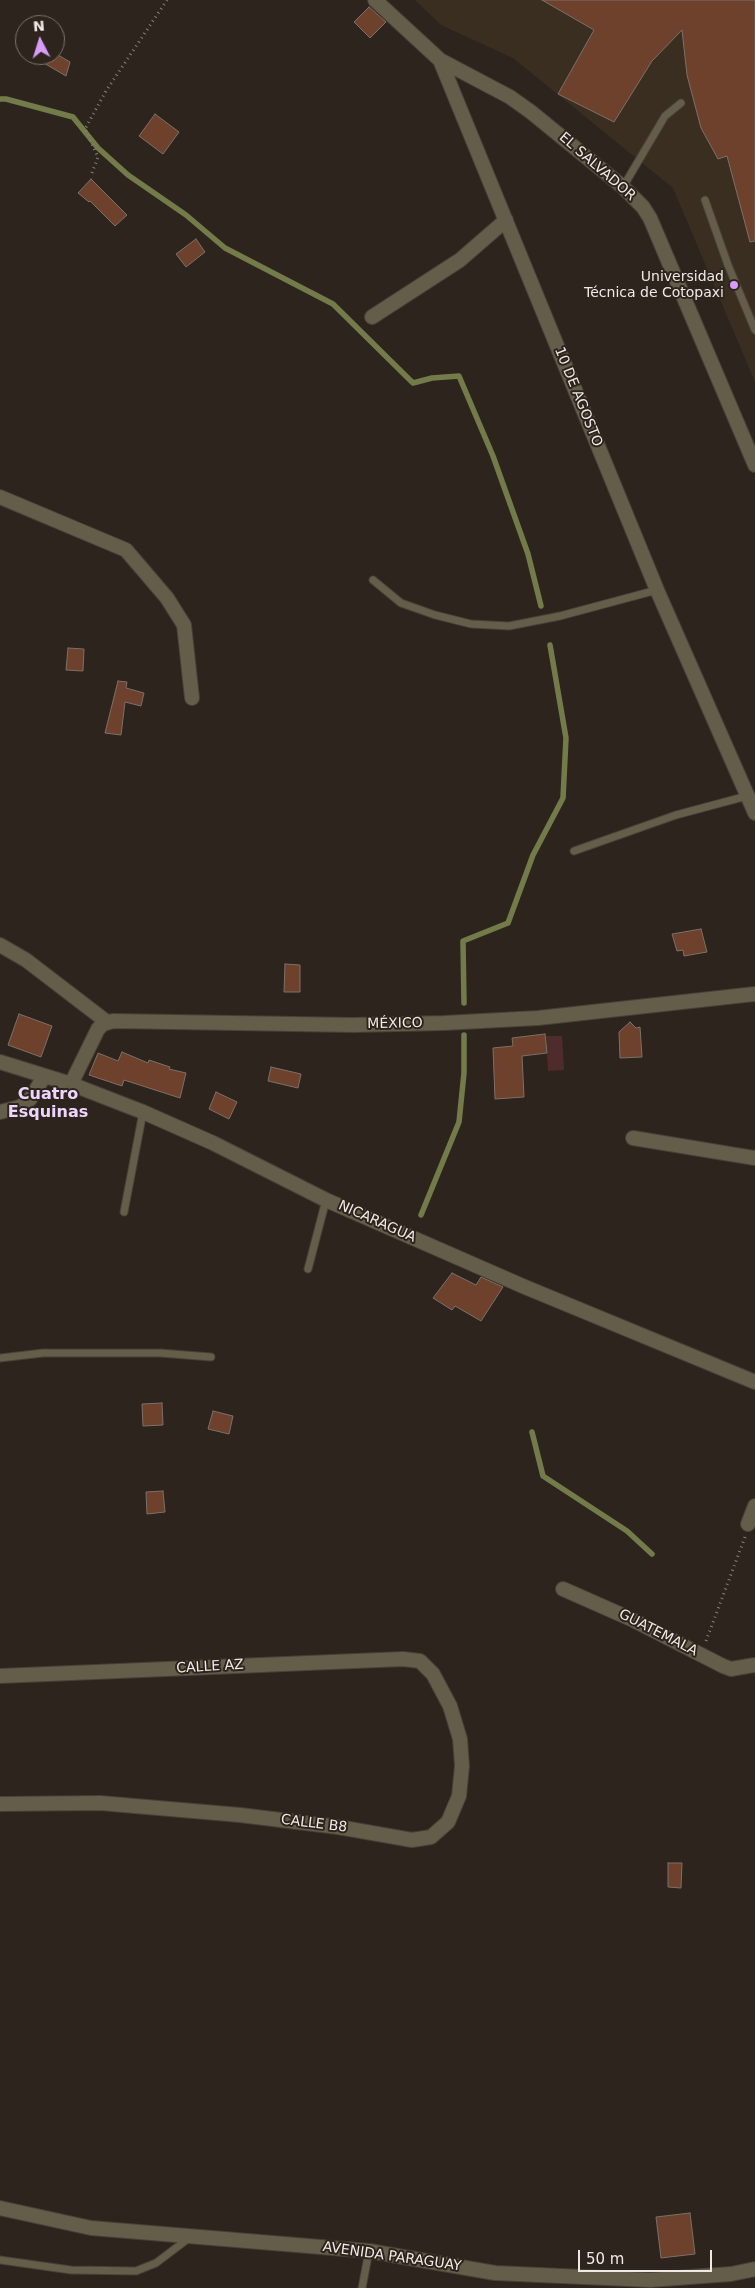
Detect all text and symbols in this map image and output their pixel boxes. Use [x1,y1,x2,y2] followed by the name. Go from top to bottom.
[15,15,65,65] north arrow
[32,18,45,35] text: N
[555,129,639,205] street label: EL SALVADOR
[584,269,724,302] place label: Universidad Técnica de Cotopaxi
[728,279,740,291] marker: Universidad Técnica de Cotopaxi
[550,345,606,449] street label: 10 DE AGOSTO
[367,1015,423,1033] street label: MÉXICO
[8,1085,88,1123] district label: Cuatro Esquinas
[336,1197,418,1247] street label: NICARAGUA
[616,1606,700,1660] street label: GUATEMALA
[176,1657,244,1677] street label: CALLE AZ
[280,1812,348,1836] street label: CALLE B8
[322,2239,462,2275] street label: AVENIDA PARAGUAY
[580,2240,714,2272] scale bar
[586,2250,624,2268] text: 50 m

